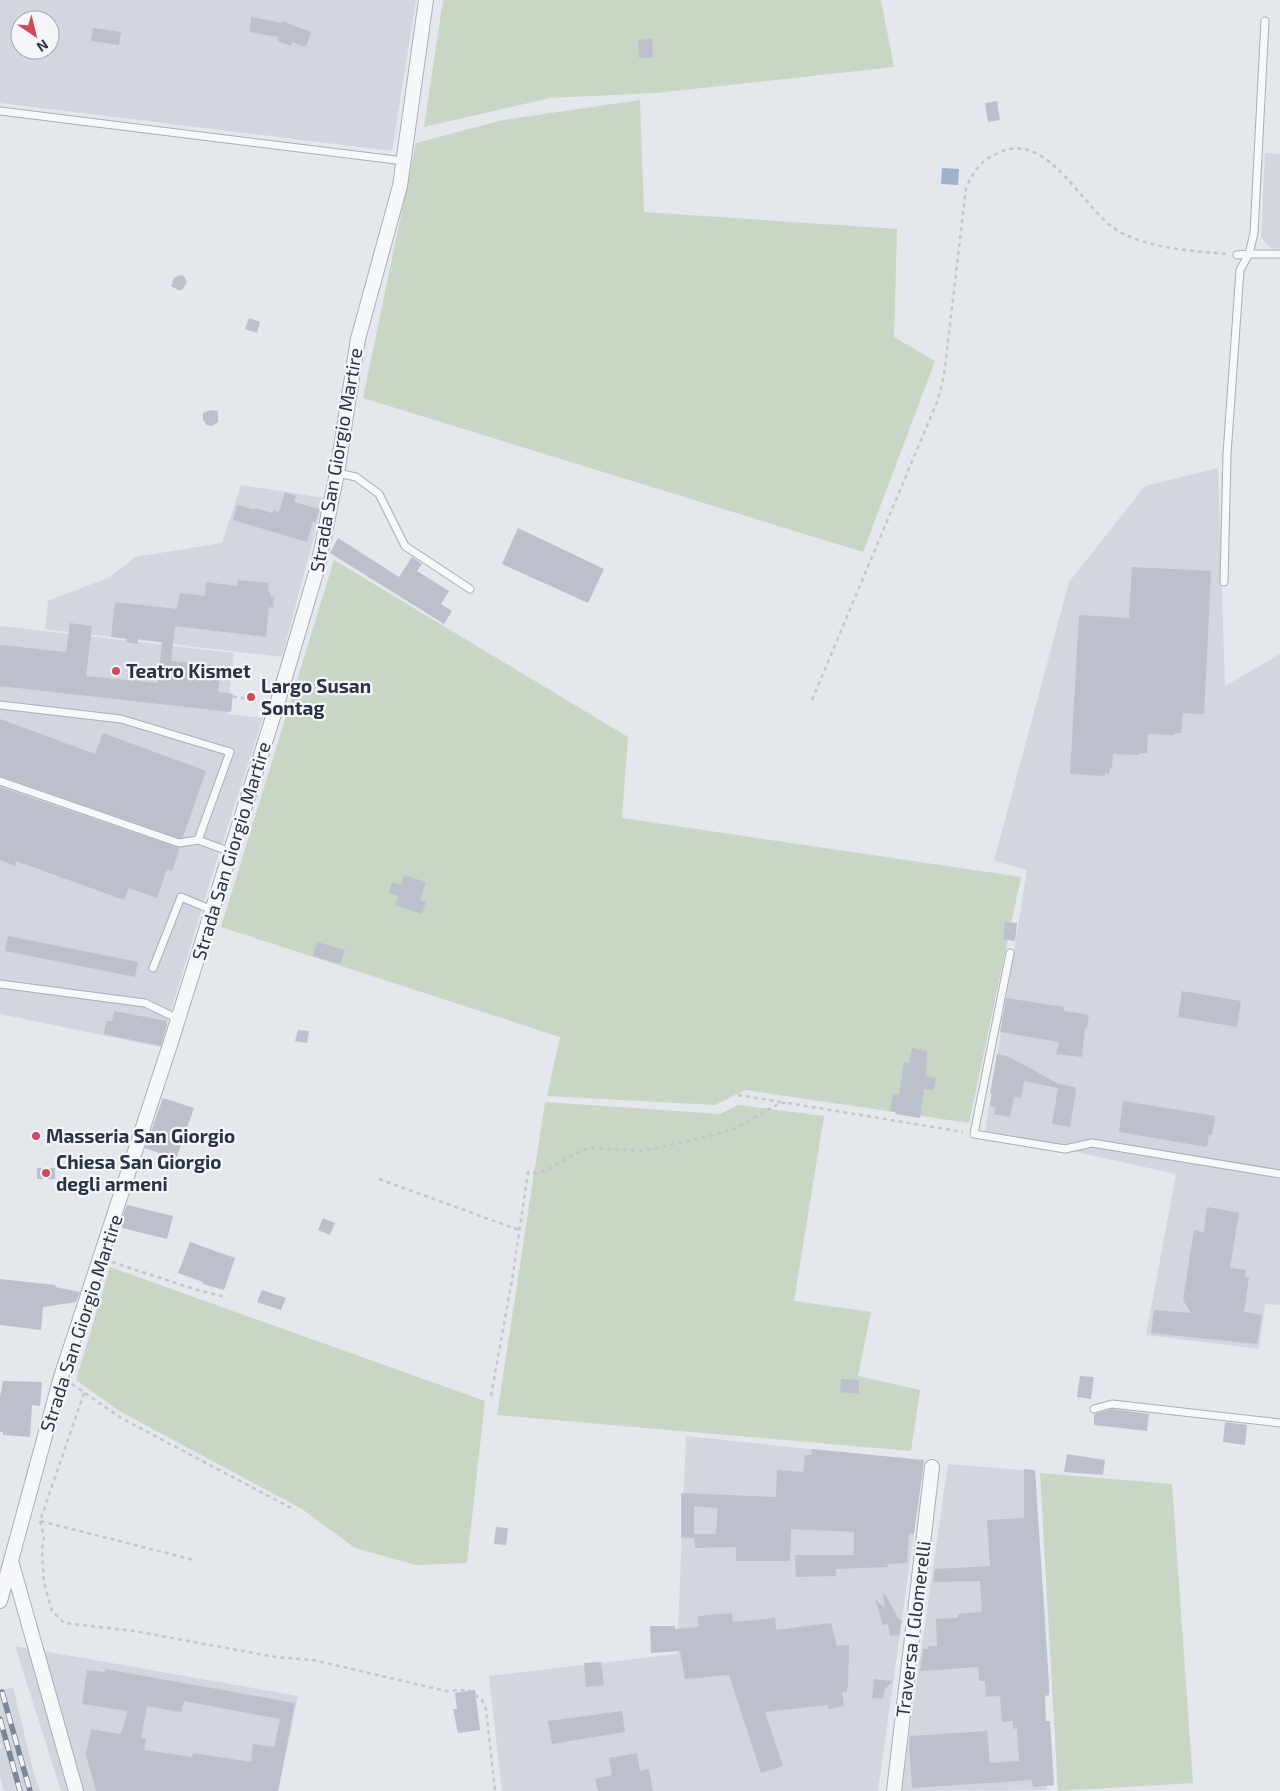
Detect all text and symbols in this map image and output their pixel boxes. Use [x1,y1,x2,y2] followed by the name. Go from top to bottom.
[10,10,60,60] north arrow
[34,36,52,56] text: N
[304,346,367,574] street label: Strada San Giorgio Martire
[126,659,251,682] place label: Teatro Kismet
[110,665,122,677] marker: Teatro Kismet
[261,674,371,719] place label: Largo Susan Sontag
[245,691,257,703] marker: Largo Susan Sontag
[186,739,275,963] street label: Strada San Giorgio Martire
[46,1124,235,1147] place label: Masseria San Giorgio
[30,1130,42,1142] marker: Masseria San Giorgio
[56,1150,221,1195] place label: Chiesa San Giorgio degli armeni
[40,1167,52,1179] marker: Chiesa San Giorgio degli armeni
[34,1211,127,1435] street label: Strada San Giorgio Martire
[890,1539,935,1718] street label: Traversa I Glomerelli

